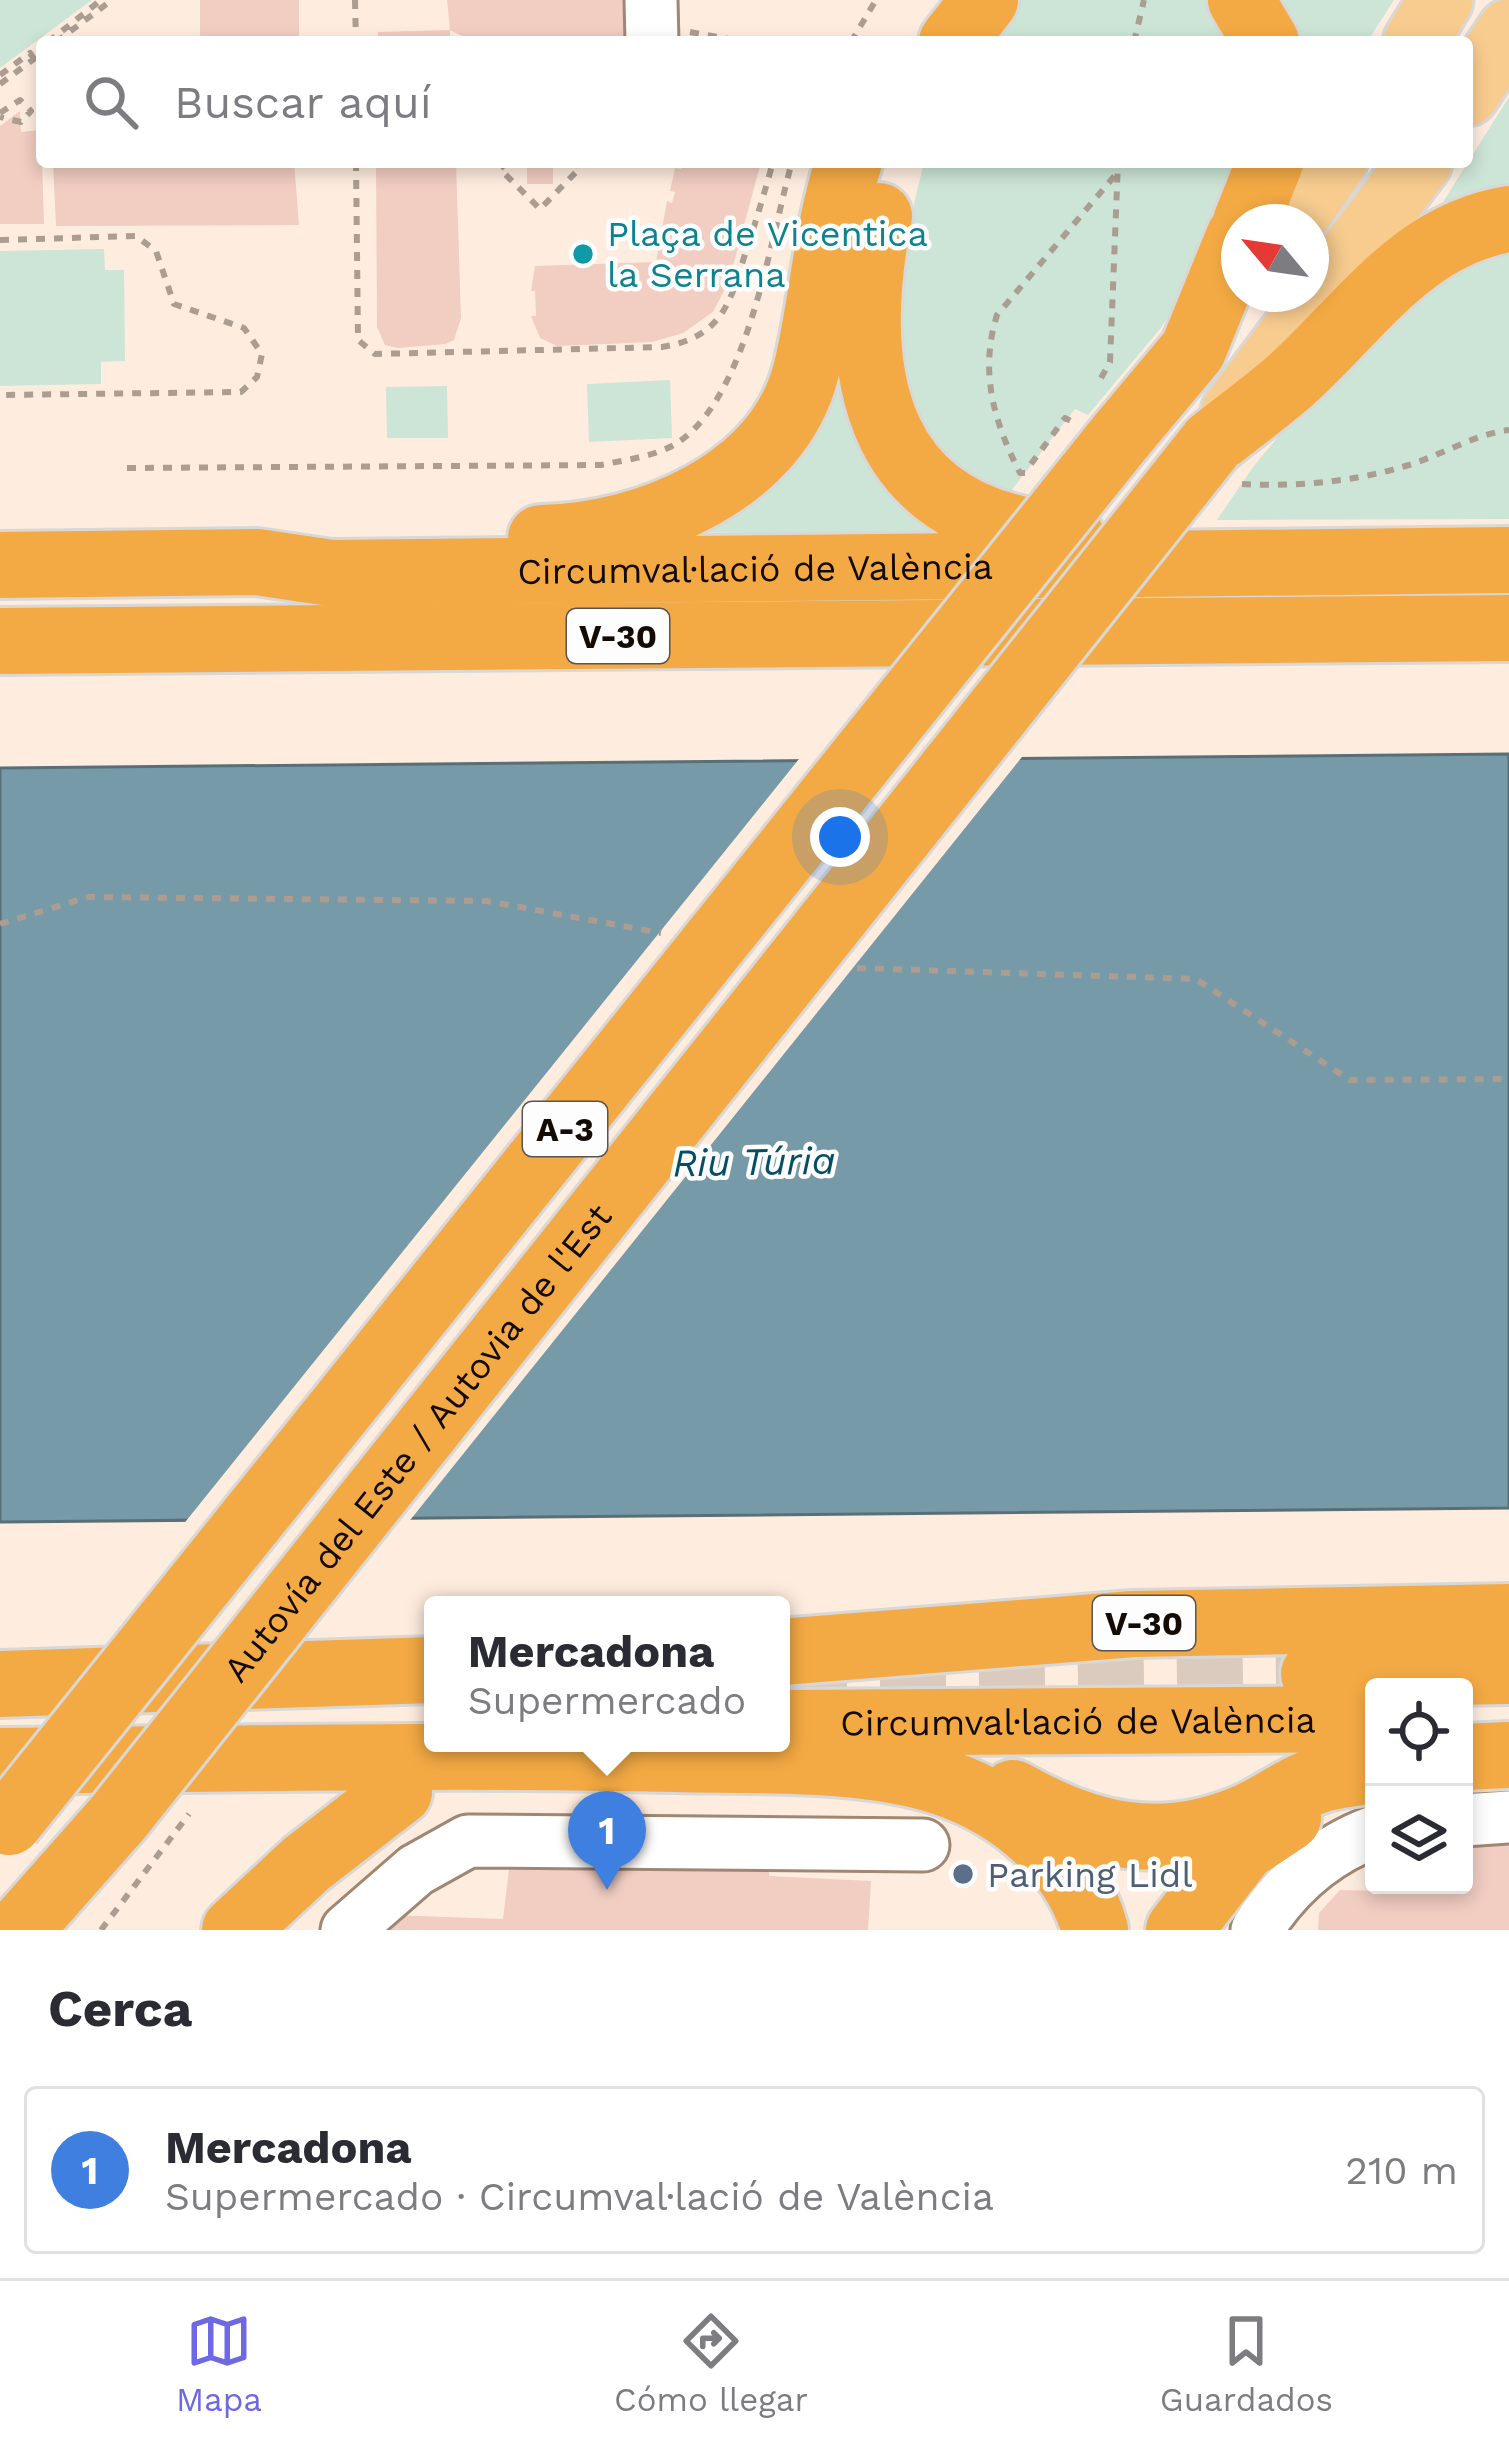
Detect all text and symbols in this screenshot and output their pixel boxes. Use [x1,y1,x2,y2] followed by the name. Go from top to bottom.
[36,36,1473,168] search box
[78,69,144,135] icon: search
[174,76,432,129] text: Buscar aquí
[1221,204,1329,312] north arrow
[607,213,928,296] place label: Plaça de Vicentica la Serrana
[570,241,596,267] marker: Plaça de Vicentica la Serrana
[517,546,993,593] street label: Circumval·lació de València
[567,609,669,663] road number: V-30
[810,807,870,867] your location
[523,1102,607,1156] road number: A-3
[672,1138,836,1185] water label: Riu Túria
[215,1196,620,1690] street label: Autovía del Este / Autovia de l'Est
[424,1596,790,1752] popup
[1093,1596,1195,1650] road number: V-30
[468,1625,714,1678] text: Mercadona
[468,1678,746,1723] text: Supermercado
[1365,1678,1473,1894] map controls
[1365,1678,1473,1786] button: locate
[840,1699,1316,1745] street label: Circumval·lació de València
[1365,1786,1473,1894] button: layers
[568,1791,646,1890] pin: 1
[987,1854,1192,1896] place label: Parking Lidl
[950,1861,976,1887] marker: Parking Lidl
[48,1979,192,2038] text: Cerca
[165,2121,411,2174] text: Mercadona
[82,2148,98,2193] text: 1
[1345,2148,1458,2193] text: 210 m
[165,2174,994,2219] text: Supermercado · Circumval·lació de València
[176,2308,262,2419] tab: Mapa
[614,2308,808,2419] tab: Cómo llegar
[1160,2308,1333,2419] tab: Guardados

